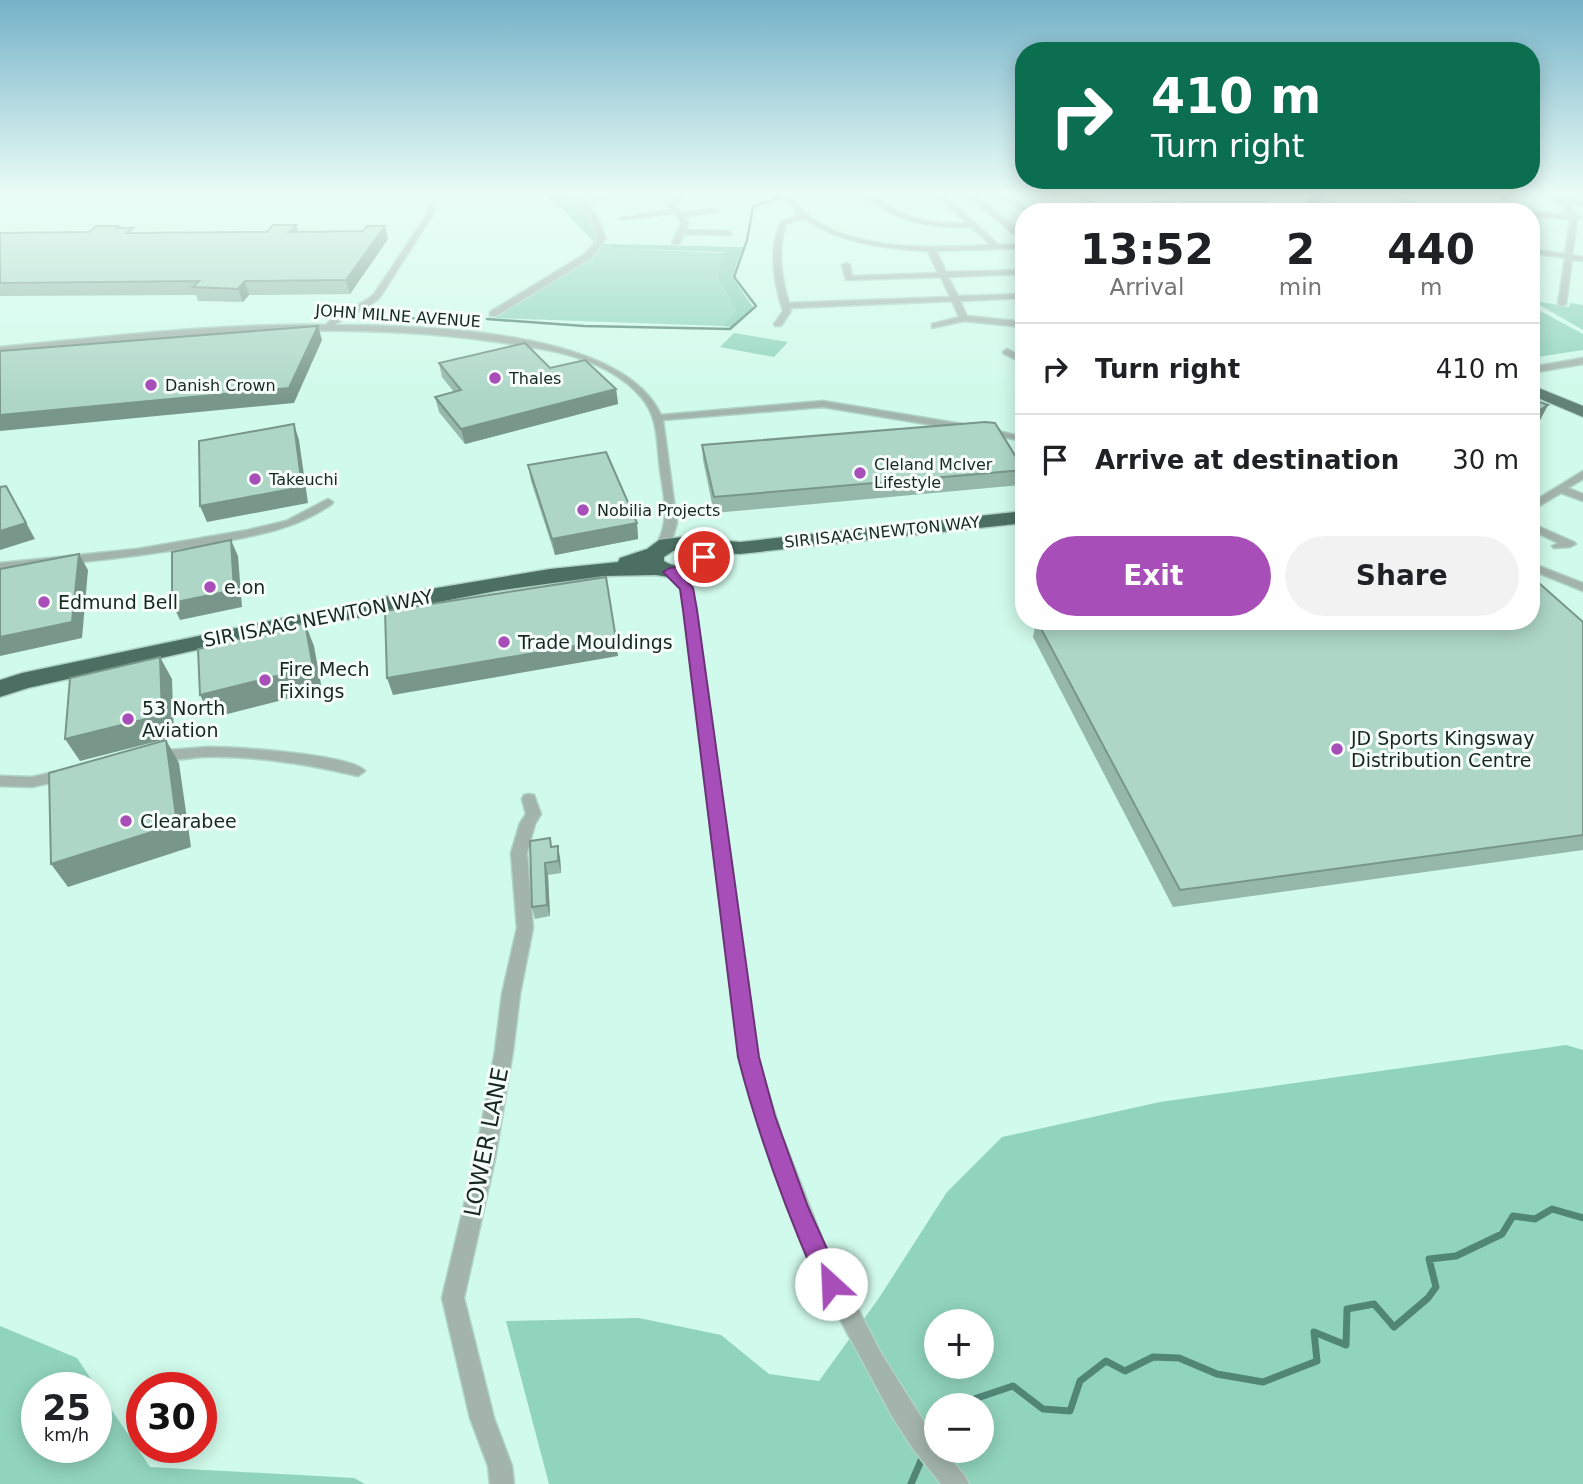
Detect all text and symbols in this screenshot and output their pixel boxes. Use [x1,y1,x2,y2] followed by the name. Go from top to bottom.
[1151,68,1321,125] text: 410 m
[1036,70,1127,161] icon: right
[1151,127,1304,165] text: Turn right
[1080,225,1214,274] text: 13:52
[1286,225,1315,274] text: 2
[1387,225,1475,274] text: 440
[1110,274,1184,300] text: Arrival
[1279,274,1322,300] text: min
[1420,274,1442,300] text: m
[314,301,481,331] street label: JOHN MILNE AVENUE
[1036,350,1074,388] icon: right
[1095,354,1240,384] text: Turn right
[1436,354,1519,384] text: 410 m
[508,369,561,388] place label: Thales
[487,370,503,386] marker: Thales
[165,376,276,395] place label: Danish Crown
[143,377,159,393] marker: Danish Crown
[1036,441,1074,479] icon: arrive
[1095,445,1399,475] text: Arrive at destination
[1452,445,1519,475] text: 30 m
[874,455,993,492] place label: Cleland McIver Lifestyle
[852,465,868,481] marker: Cleland McIver Lifestyle
[268,470,338,489] place label: Takeuchi
[247,471,263,487] marker: Takeuchi
[597,501,720,520] place label: Nobilia Projects
[575,502,591,518] marker: Nobilia Projects
[783,512,981,552] street label: SIR ISAAC NEWTON WAY
[674,527,734,587] pin
[1036,536,1271,616] button: Exit
[1285,536,1519,616] button: Share
[685,538,723,576] icon: arrive
[224,576,265,598] place label: e.on
[202,579,218,595] marker: e.on
[201,585,435,651] street label: SIR ISAAC NEWTON WAY
[58,591,178,613] place label: Edmund Bell
[36,594,52,610] marker: Edmund Bell
[517,631,673,653] place label: Trade Mouldings
[496,634,512,650] marker: Trade Mouldings
[279,658,370,702] place label: Fire Mech Fixings
[257,672,273,688] marker: Fire Mech Fixings
[142,697,225,741] place label: 53 North Aviation
[120,711,136,727] marker: 53 North Aviation
[1350,727,1534,771] place label: JD Sports Kingsway Distribution Centre
[1329,741,1345,757] marker: JD Sports Kingsway Distribution Centre
[140,810,237,832] place label: Clearabee
[118,813,134,829] marker: Clearabee
[459,1065,513,1219] street label: LOWER LANE
[794,1247,868,1321] position arrow
[924,1309,994,1463] map controls
[924,1309,994,1379] button: +
[126,1372,217,1463] speed limit sign: 30
[42,1388,91,1428] text: 25
[924,1393,994,1463] button: −
[44,1424,89,1445] text: km/h

